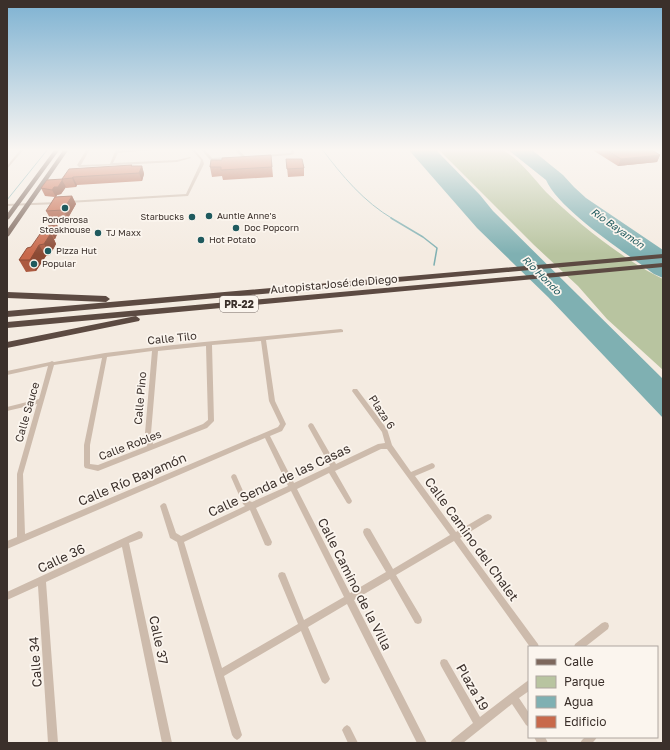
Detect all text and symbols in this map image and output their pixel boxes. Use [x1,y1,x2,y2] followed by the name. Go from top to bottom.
[60,203,70,213] marker: Ponderosa Steakhouse
[589,205,648,252] water label: Río Bayamón
[217,210,276,221] place label: Auntie Anne's
[140,211,184,222] place label: Starbucks
[204,211,214,221] marker: Auntie Anne's
[187,212,197,222] marker: Starbucks
[40,214,90,235] place label: Ponderosa Steakhouse
[244,222,299,233] place label: Doc Popcorn
[231,223,241,233] marker: Doc Popcorn
[106,227,141,238] place label: TJ Maxx
[93,228,103,238] marker: TJ Maxx
[209,234,256,245] place label: Hot Potato
[196,235,206,245] marker: Hot Potato
[56,245,97,256] place label: Pizza Hut
[43,246,53,256] marker: Pizza Hut
[520,253,565,298] water label: Río Hondo
[42,258,76,269] place label: Popular
[29,259,39,269] marker: Popular
[270,271,399,296] street label: Autopista José de Diego
[220,296,258,312] road number: PR-22
[147,328,198,347] street label: Calle Tilo
[131,370,148,425] street label: Calle Pino
[12,380,41,443] street label: Calle Sauce
[367,392,398,432] street label: Plaza 6
[97,427,163,462] street label: Calle Robles
[205,440,353,520] street label: Calle Senda de las Casas
[76,449,188,509] street label: Calle Río Bayamón
[422,474,522,604] street label: Calle Camino del Chalet
[315,515,395,653] street label: Calle Camino de la Villa
[35,540,87,576] street label: Calle 36
[146,614,172,666] street label: Calle 37
[25,636,45,688] street label: Calle 34
[528,646,658,738] legend
[564,654,594,669] text: Calle
[453,661,493,713] street label: Plaza 19
[564,674,605,689] text: Parque
[564,694,593,709] text: Agua
[564,714,606,729] text: Edificio

